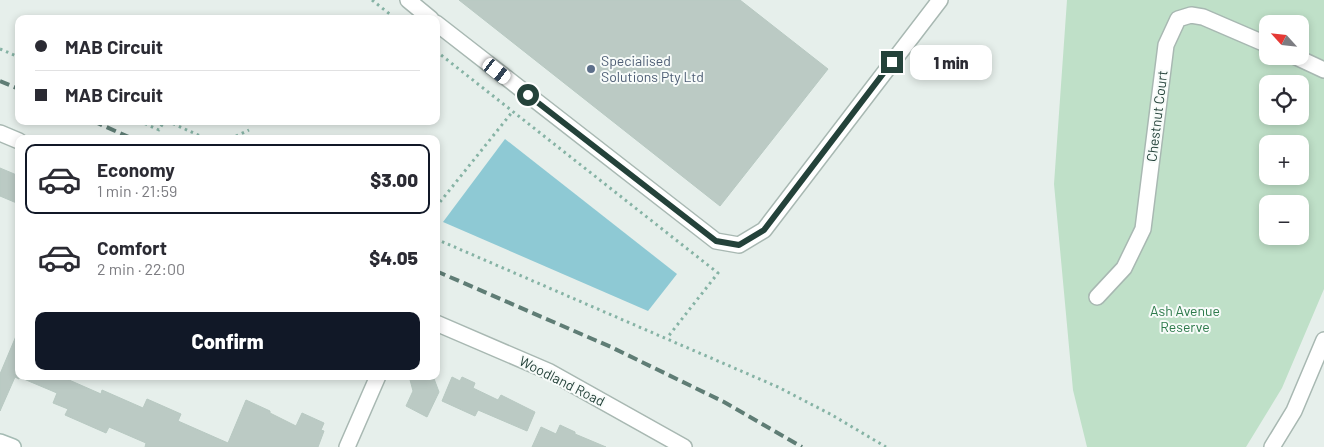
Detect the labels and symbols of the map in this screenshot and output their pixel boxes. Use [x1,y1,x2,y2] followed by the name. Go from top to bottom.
[1259,15,1309,65] north arrow
[910,44,992,80] callout: 1 min
[881,51,903,73] route end
[601,52,704,85] place label: Specialised Solutions Pty Ltd
[480,56,513,86] car
[585,63,597,75] marker: Specialised Solutions Pty Ltd
[1142,69,1171,163] street label: Chestnut Court
[517,84,539,106] route start
[1150,302,1220,335] park label: Ash Avenue Reserve
[517,352,608,409] street label: Woodland Road

